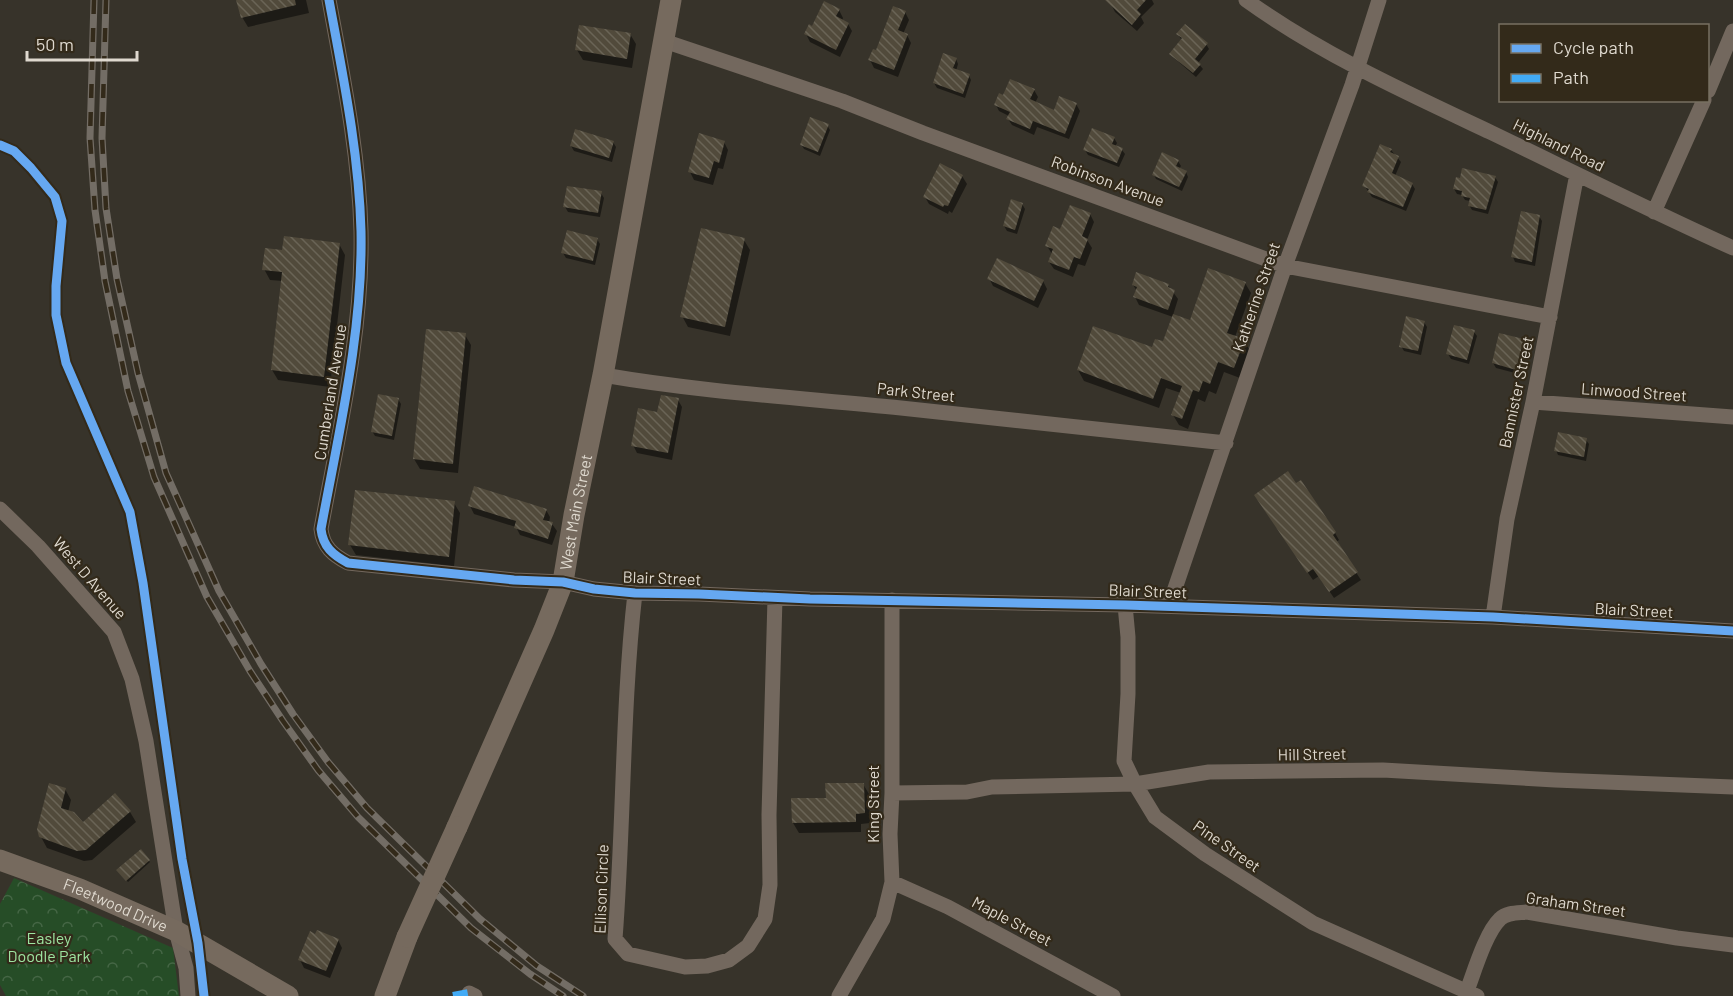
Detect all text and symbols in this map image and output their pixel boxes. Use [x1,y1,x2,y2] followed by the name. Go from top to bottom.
[27,24,136,62] scale bar
[1499,24,1709,102] legend
[36,33,74,55] text: 50 m
[1553,36,1634,58] text: Cycle path
[1553,66,1589,88] text: Path
[1510,114,1608,175] street label: Highland Road
[1049,151,1167,210] street label: Robinson Avenue
[1228,240,1283,354] street label: Katherine Street
[309,322,350,461] street label: Cumberland Avenue
[1494,334,1537,450] street label: Bannister Street
[876,378,956,405] street label: Park Street
[1581,378,1688,405] street label: Linwood Street
[555,452,595,571] street label: West Main Street
[50,533,131,623] street label: West D Avenue
[622,567,702,588] street label: Blair Street
[1108,580,1188,601] street label: Blair Street
[1594,598,1674,621] street label: Blair Street
[1277,743,1347,764] street label: Hill Street
[863,765,882,843] street label: King Street
[1190,816,1264,876] street label: Pine Street
[589,844,612,934] street label: Ellison Circle
[61,874,171,935] street label: Fleetwood Drive
[1525,887,1627,920] street label: Graham Street
[969,892,1055,949] street label: Maple Street
[8,928,90,965] park label: Easley Doodle Park

